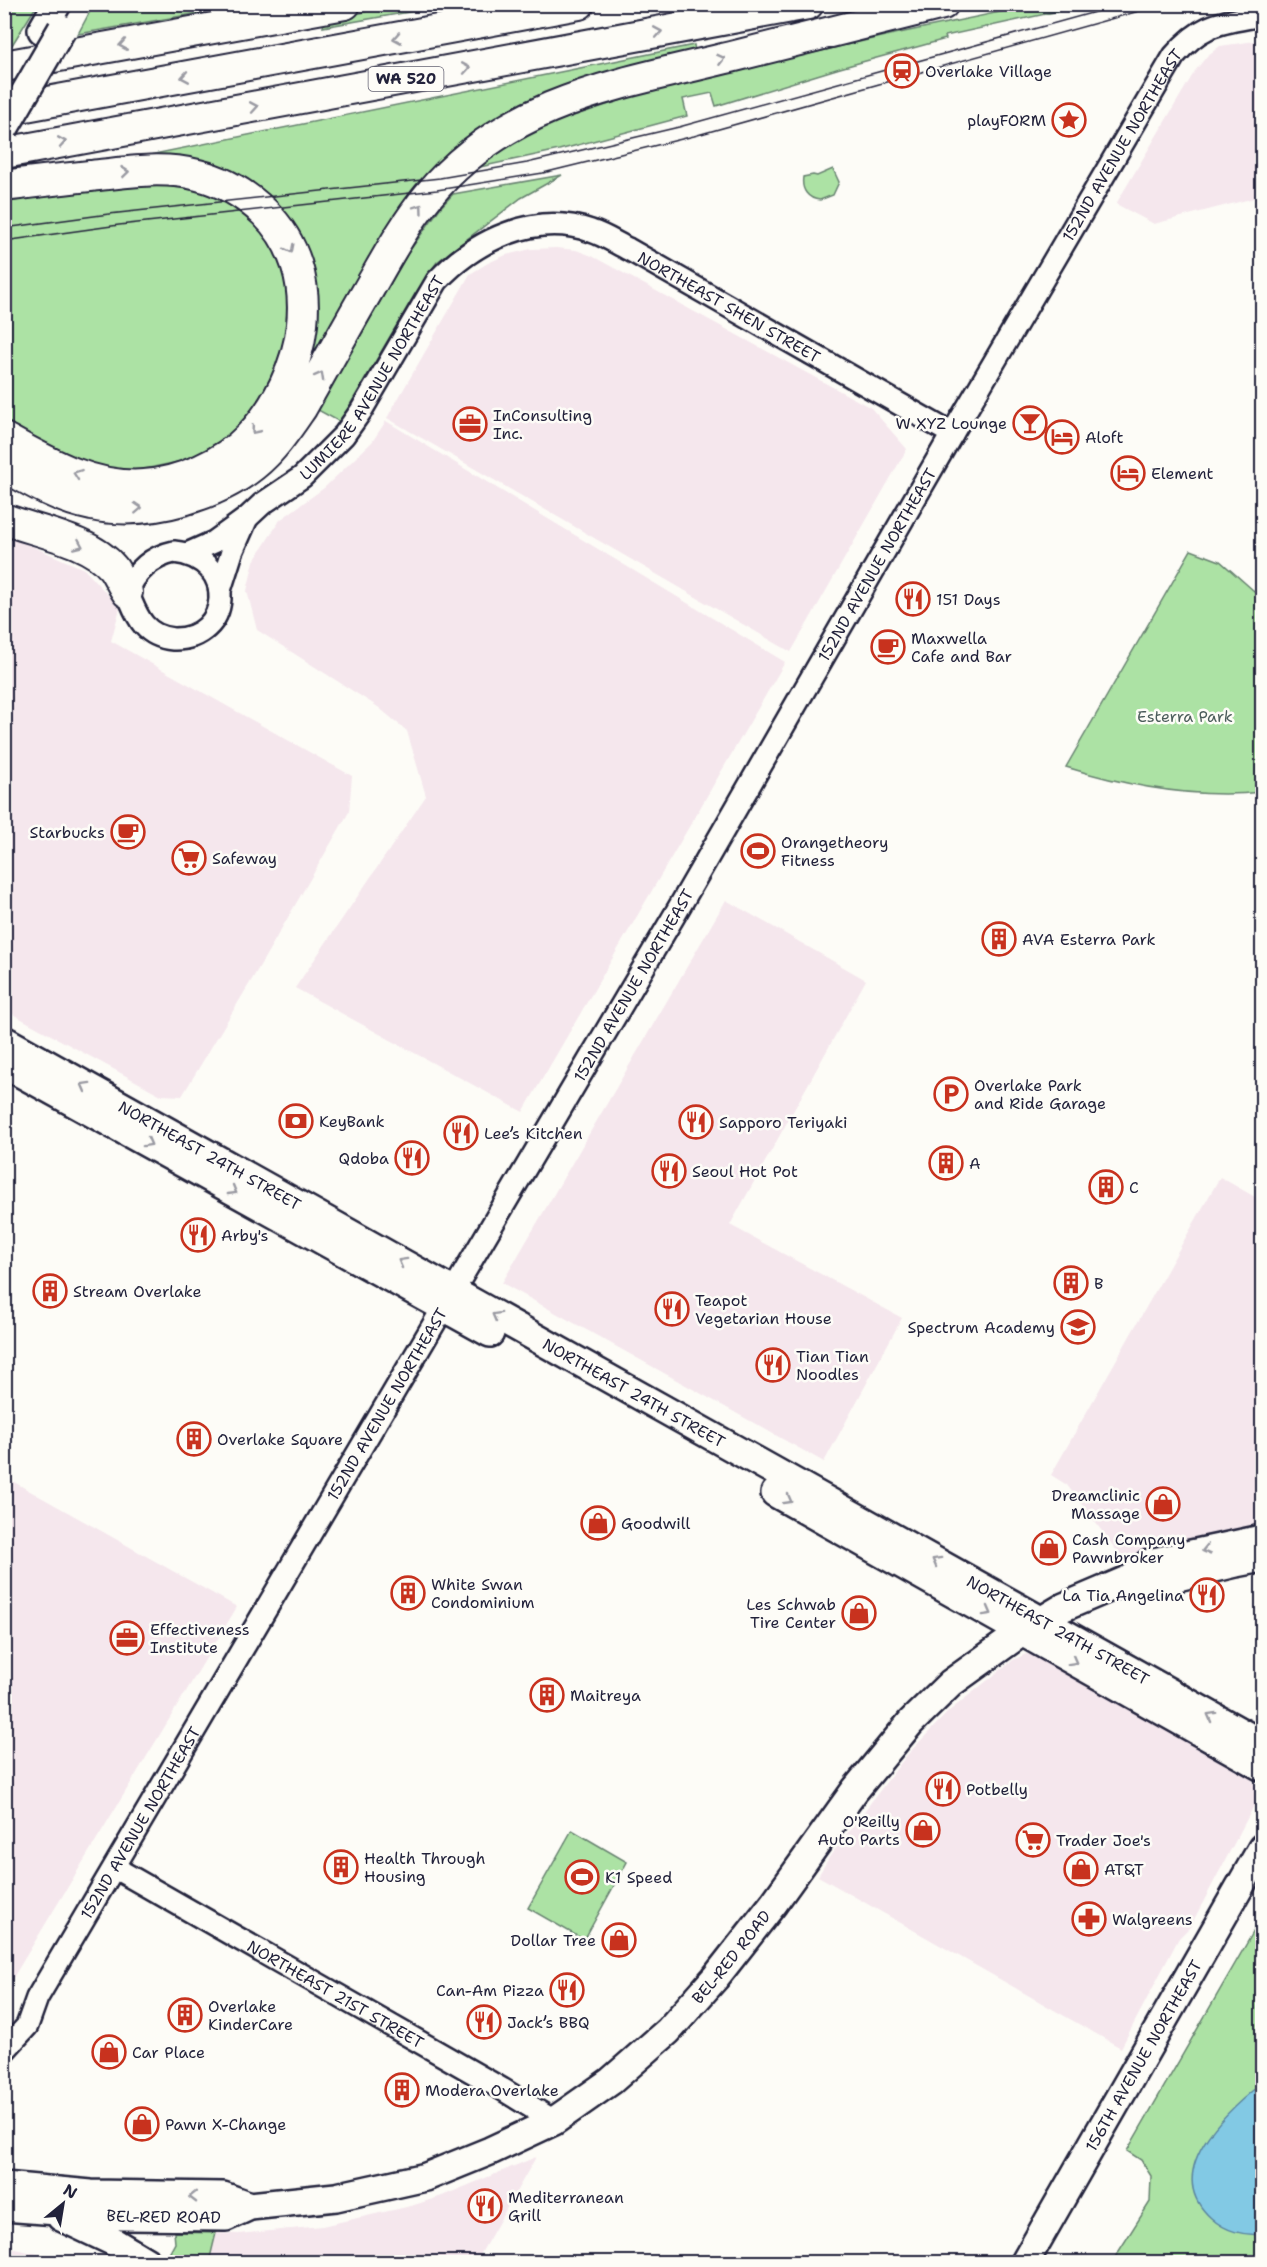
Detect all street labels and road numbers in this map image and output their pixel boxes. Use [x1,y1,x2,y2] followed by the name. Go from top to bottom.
[1057,44,1187,245] street label: 152ND AVENUE NORTHEAST
[368,67,444,91] road number: WA 520
[634,247,824,368] street label: NORTHEAST SHEN STREET
[295,272,449,485] street label: LUMIERE AVENUE NORTHEAST
[813,464,941,665] street label: 152ND AVENUE NORTHEAST
[569,885,698,1086] street label: 152ND AVENUE NORTHEAST
[115,1096,305,1215] street label: NORTHEAST 24TH STREET
[322,1304,452,1504] street label: 152ND AVENUE NORTHEAST
[539,1334,729,1453] street label: NORTHEAST 24TH STREET
[963,1571,1153,1690] street label: NORTHEAST 24TH STREET
[76,1723,205,1923] street label: 152ND AVENUE NORTHEAST
[687,1906,775,2008] street label: BEL-RED ROAD
[243,1936,428,2053] street label: NORTHEAST 21ST STREET
[1081,1956,1207,2155] street label: 156TH AVENUE NORTHEAST
[106,2205,221,2228] street label: BEL-RED ROAD

